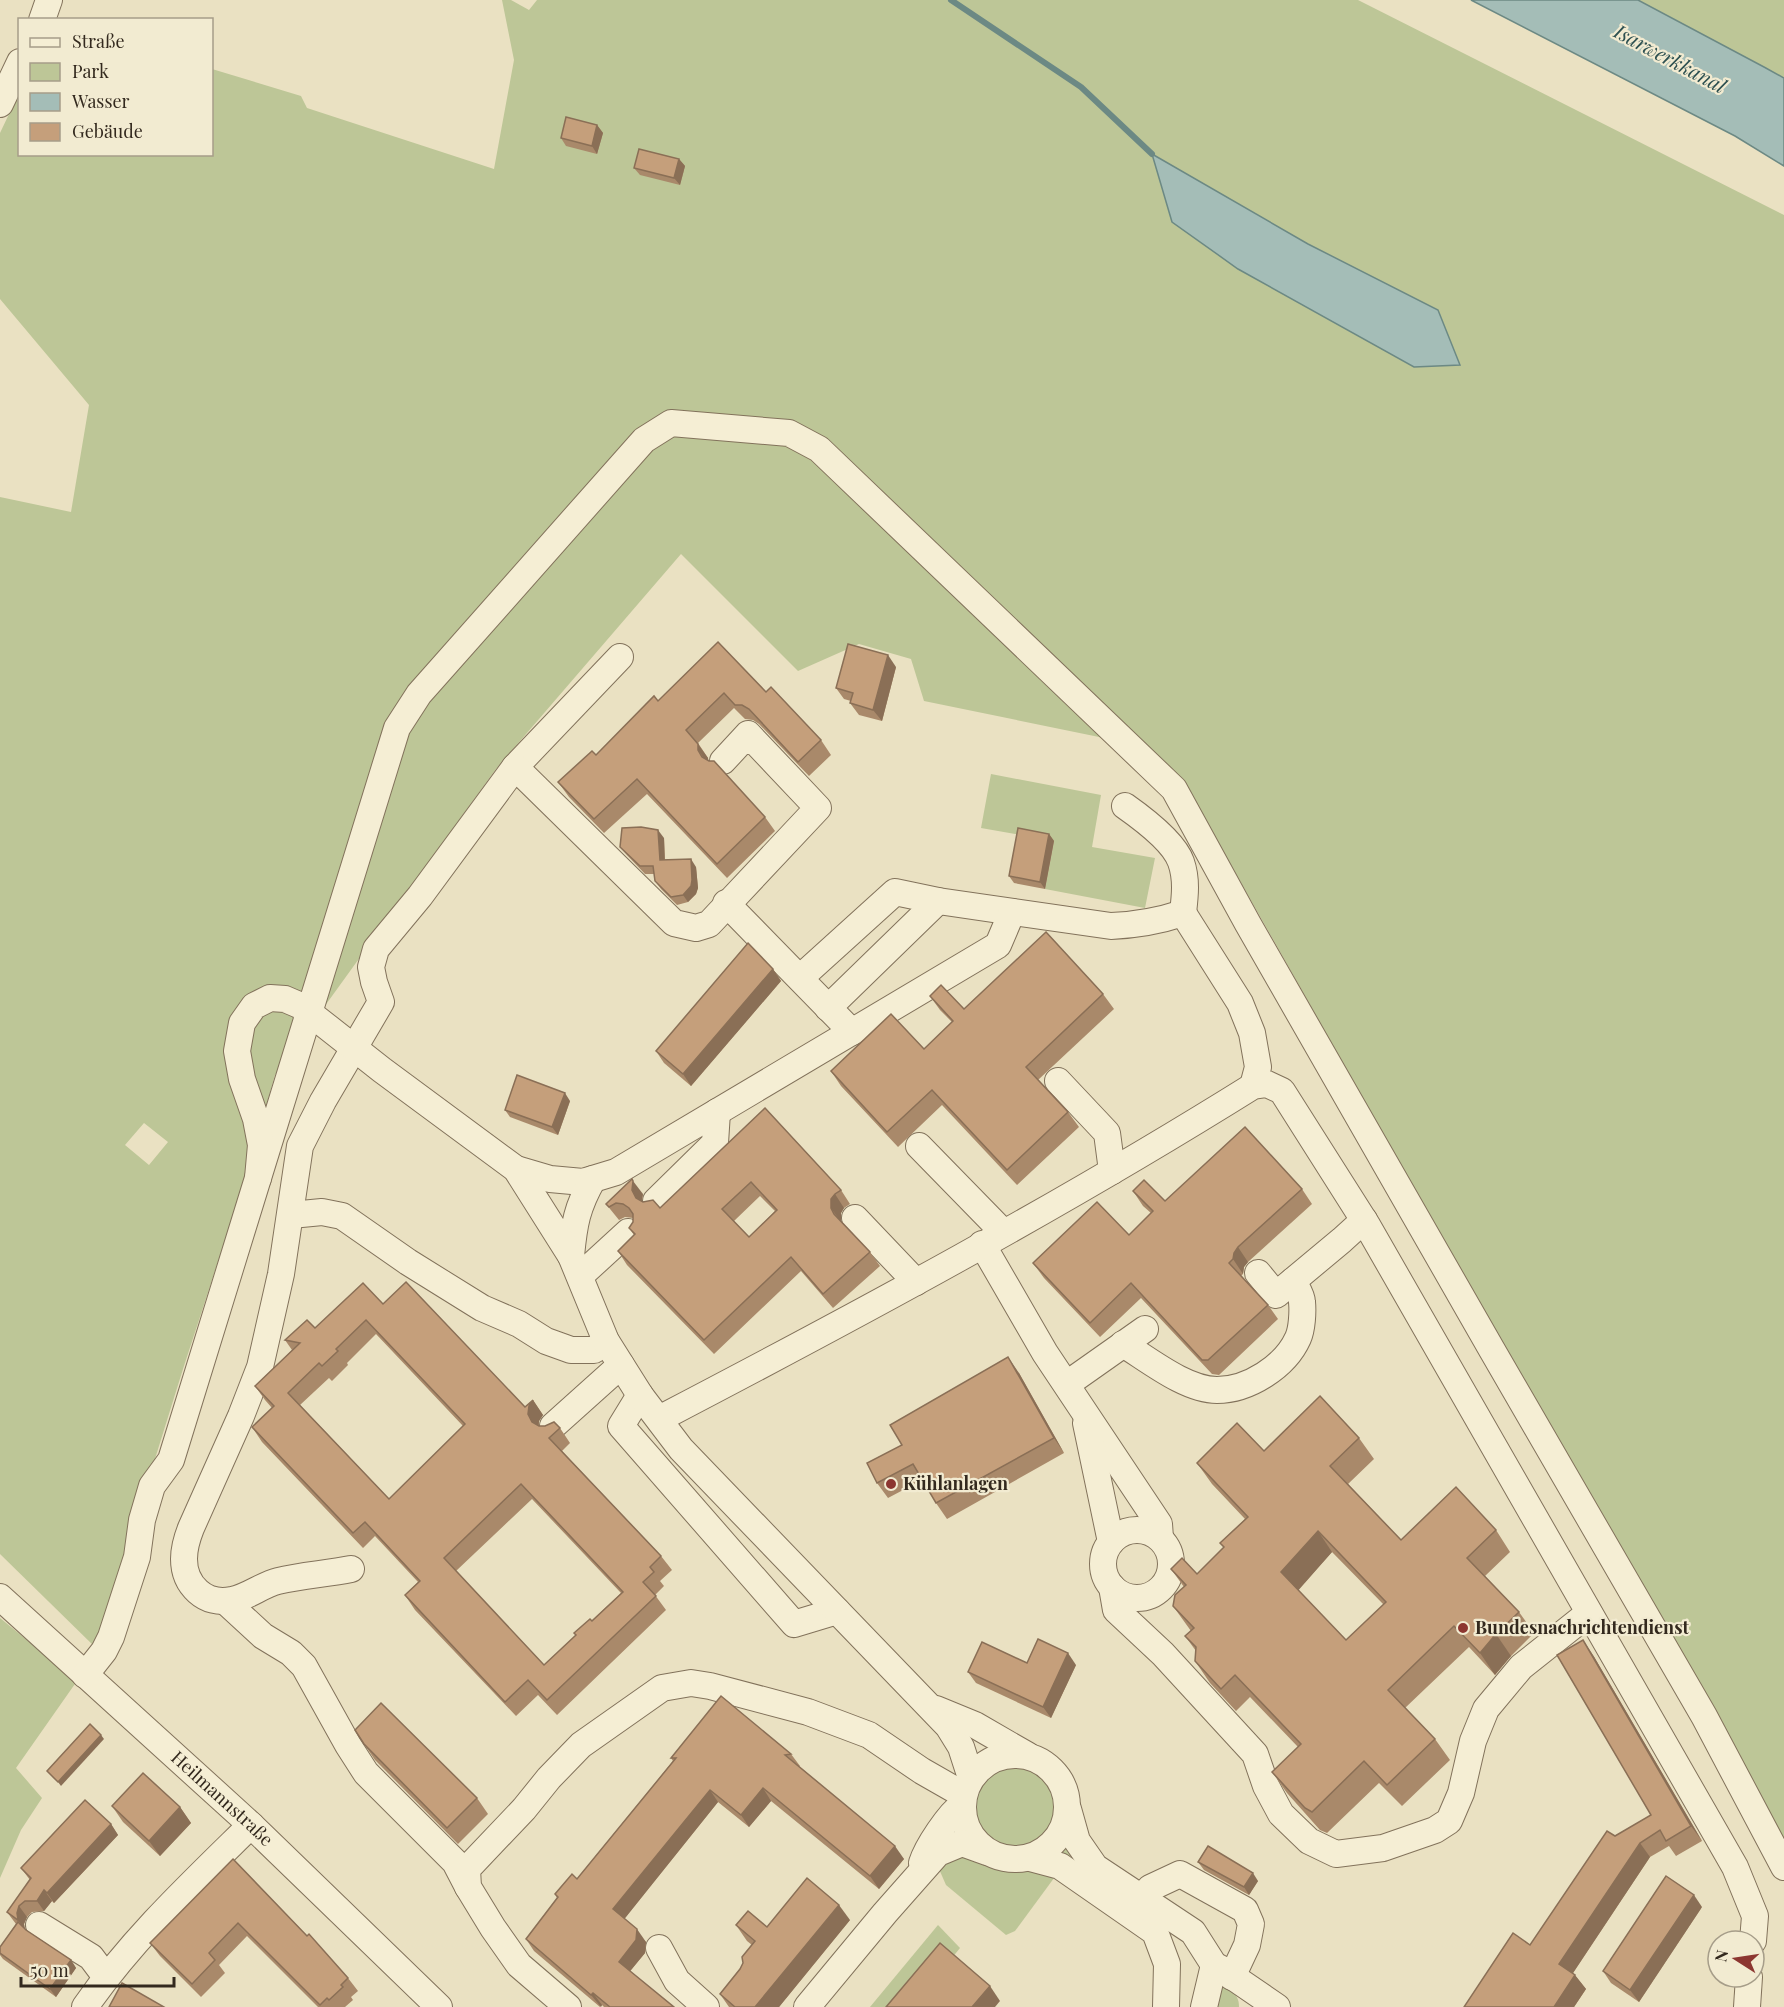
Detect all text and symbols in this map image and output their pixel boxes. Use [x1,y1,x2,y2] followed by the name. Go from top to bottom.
[1609,16,1733,99] water label: Isarwerkkanal
[18,18,213,156] legend
[72,29,125,53] text: Straße
[72,59,109,83] text: Park
[71,89,130,113] text: Wasser
[72,119,143,143] text: Gebäude
[903,1471,1008,1495] place label: Kühlanlagen
[884,1477,898,1491] marker: Kühlanlagen
[1475,1615,1689,1639] place label: Bundesnachrichtendienst
[1456,1621,1470,1635] marker: Bundesnachrichtendienst
[166,1745,279,1851] street label: Heilmannstraße
[1706,1929,1766,1989] north arrow
[1709,1948,1732,1964] text: N
[21,1950,174,1988] scale bar
[30,1958,69,1982] text: 50 m

